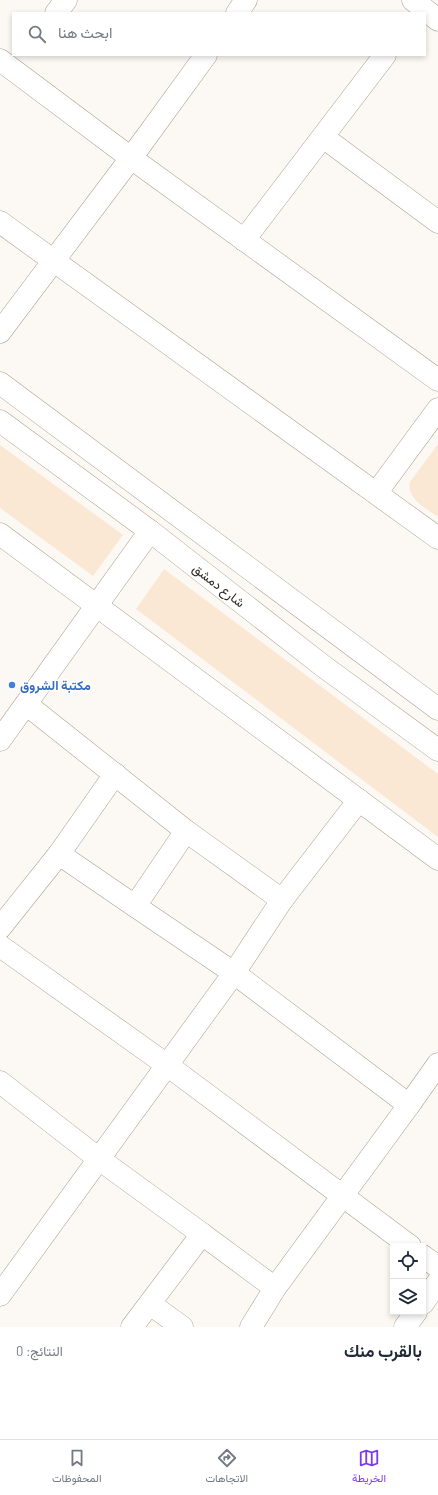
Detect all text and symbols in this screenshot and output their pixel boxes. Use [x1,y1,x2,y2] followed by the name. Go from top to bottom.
[12,12,426,56] search box
[26,23,48,45] icon: search
[58,23,112,41] text: ابحث هنا
[188,560,248,612] street label: شارع دمشق
[20,677,91,694] place label: مكتبة الشروق
[7,680,17,690] marker: مكتبة الشروق
[390,1243,426,1315] map controls
[390,1243,426,1279] button: locate
[390,1279,426,1315] button: layers
[344,1340,422,1360] text: بالقرب منك
[16,1343,63,1359] text: النتائج: 0
[52,1447,102,1488] tab: المحفوظات
[205,1447,248,1488] tab: الاتجاهات
[352,1447,386,1488] tab: الخريطة

